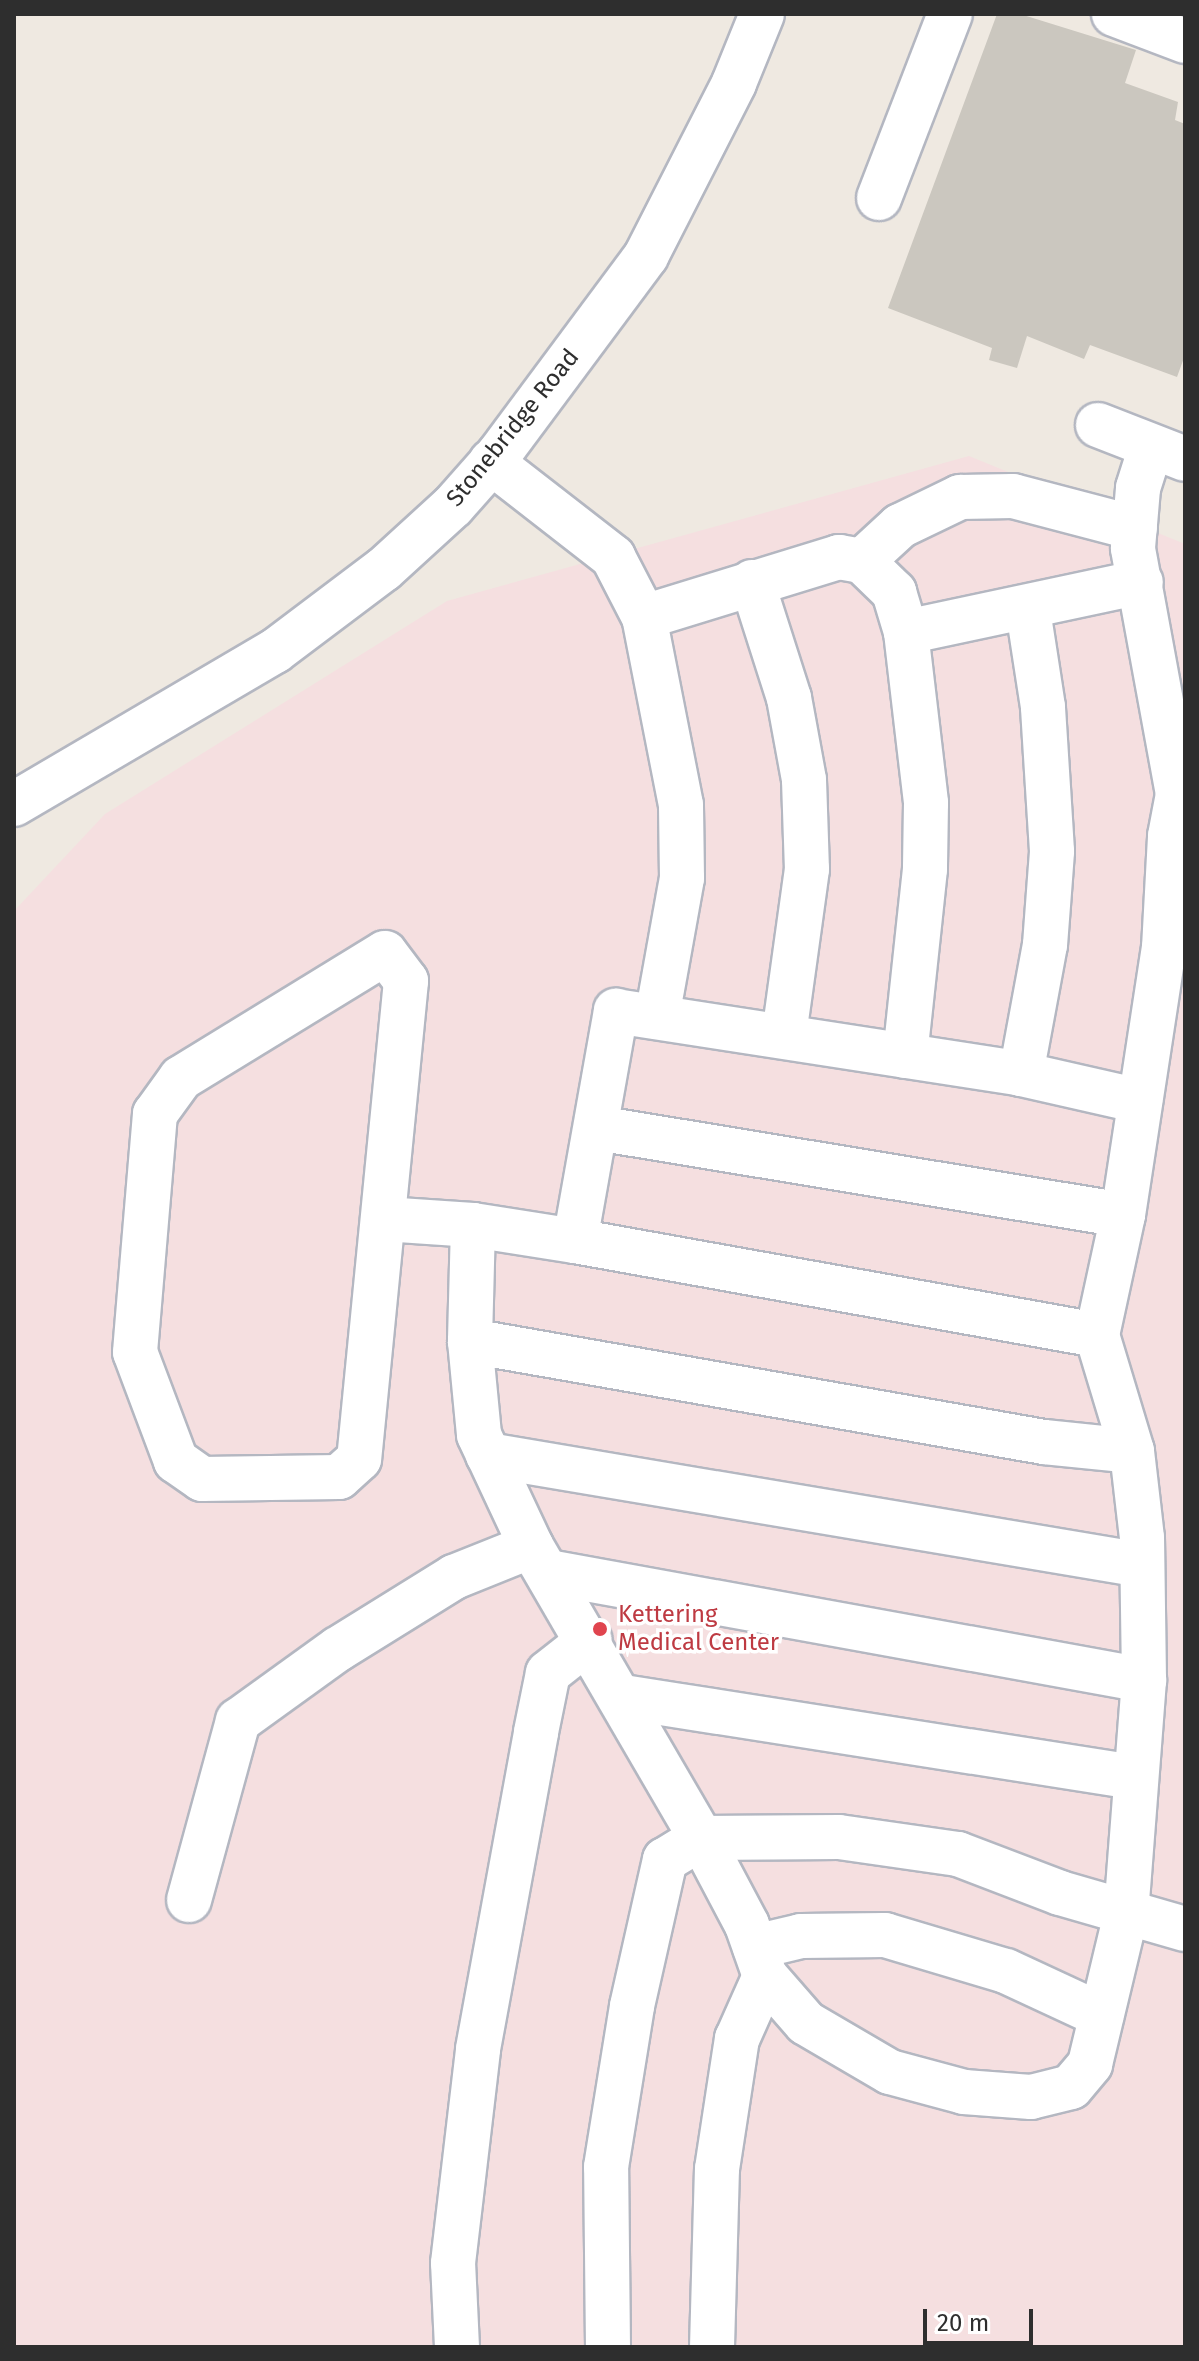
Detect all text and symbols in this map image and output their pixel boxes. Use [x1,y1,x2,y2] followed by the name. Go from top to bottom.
[441,344,585,512] street label: Stonebridge Road
[618,1601,779,1657] place label: Kettering Medical Center
[589,1618,611,1640] marker: Kettering Medical Center
[927,2293,1037,2343] scale bar
[937,2309,989,2337] text: 20 m

